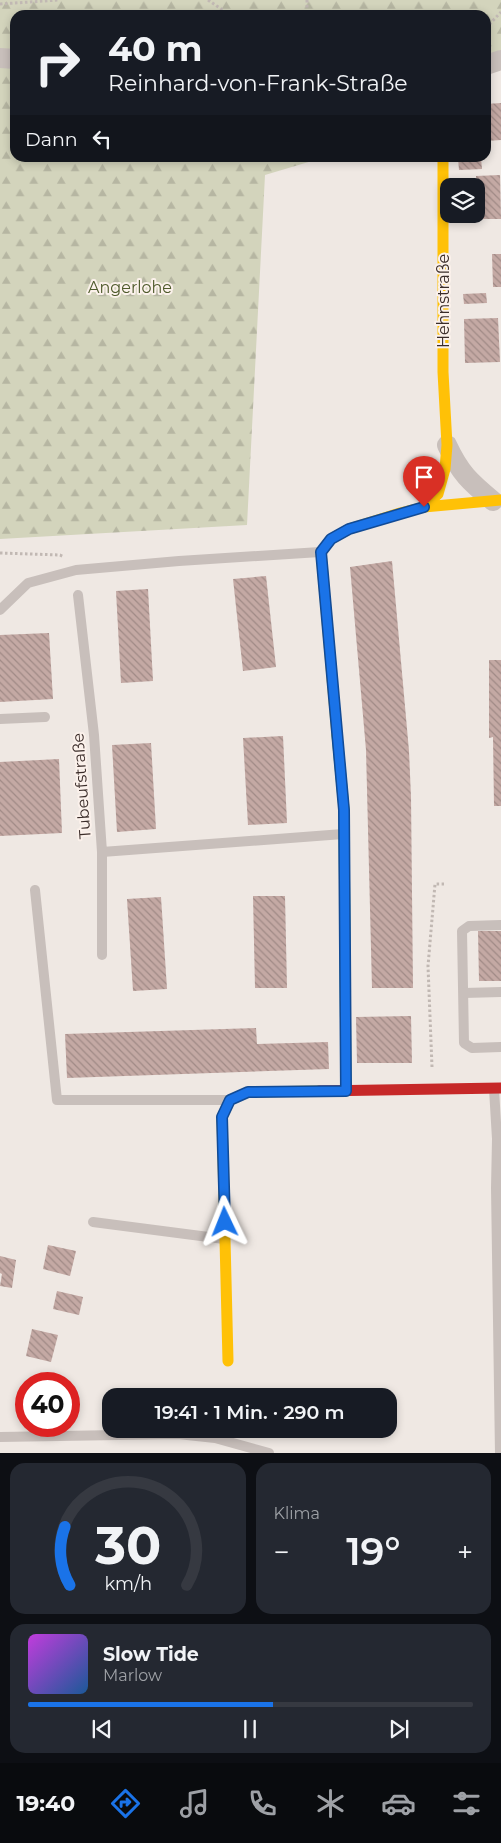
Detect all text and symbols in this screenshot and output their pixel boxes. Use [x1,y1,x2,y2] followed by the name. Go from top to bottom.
[108,27,203,70] text: 40 m
[25,30,90,95] icon: right
[108,70,408,97] text: Reinhard-von-Frank-Straße
[88,125,116,153] icon: left
[25,128,78,151] text: Dann
[440,178,485,223] map controls
[440,178,485,223] button: layers
[434,254,453,348] street label: Hehnstraße
[88,278,172,297] park label: Angerlohe
[403,456,445,507] pin
[410,463,438,491] icon: arrive
[68,732,95,840] street label: Tubeufstraße
[198,1195,250,1247] position arrow
[15,1372,80,1437] speed limit sign: 40
[154,1401,345,1424] text: 19:41 · 1 Min. · 290 m
[274,1504,320,1523] text: Klima
[94,1514,161,1577] text: 30
[346,1528,400,1575] text: 19°
[274,1535,290,1569] text: −
[457,1535,473,1569] text: +
[104,1573,152,1594] text: km/h
[103,1643,199,1666] text: Slow Tide
[103,1666,162,1685] text: Marlow
[88,1715,116,1743] icon: previous
[236,1715,264,1743] icon: pause
[385,1715,413,1743] icon: next
[108,1786,143,1821] icon: directions
[177,1786,212,1821] icon: music
[245,1786,280,1821] icon: phone
[313,1786,348,1821] icon: climate
[381,1786,416,1821] icon: car
[449,1786,484,1821] icon: filters
[17,1790,75,1817] text: 19:40

